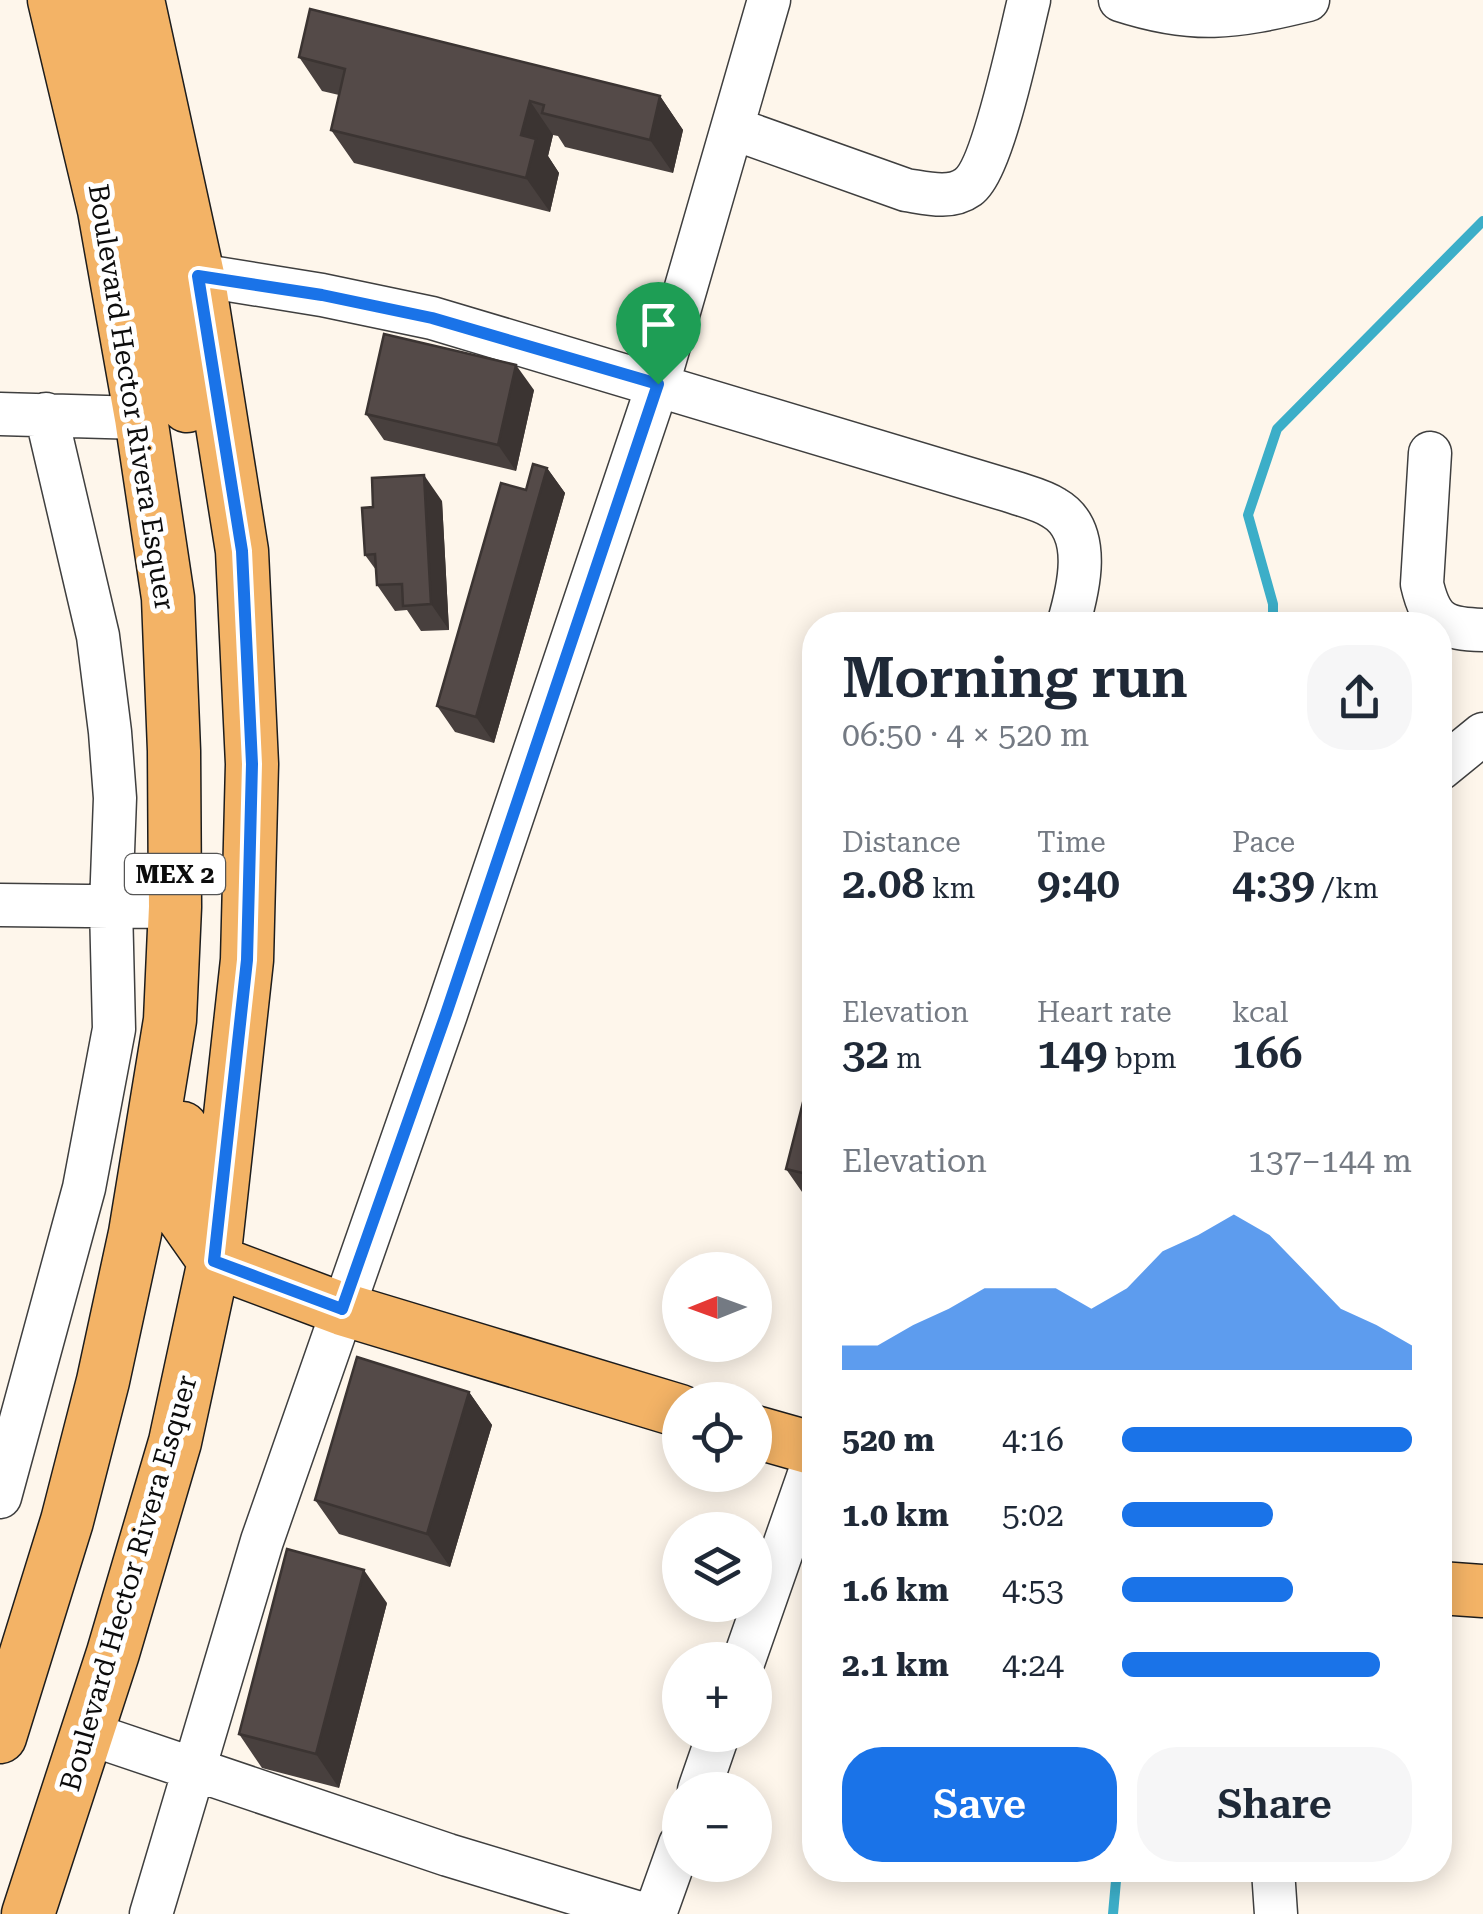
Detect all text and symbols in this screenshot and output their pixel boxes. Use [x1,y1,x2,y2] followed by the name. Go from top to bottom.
[81,182,182,612] street label: Boulevard Hector Rivera Esquer
[616,282,701,385] pin
[631,297,686,352] icon: arrive
[1307,645,1412,750] button: share
[842,646,1188,710] text: Morning run
[842,716,1089,754] text: 06:50 · 4 × 520 m
[842,826,961,859] text: Distance
[1037,826,1106,859] text: Time
[1232,826,1295,859] text: Pace
[125,854,225,894] road number: MEX 2
[842,859,925,908] text: 2.08
[1037,859,1120,908] text: 9:40
[1232,859,1315,908] text: 4:39
[925,872,975,905] text: km
[1315,872,1379,905] text: /km
[842,996,969,1029] text: Elevation
[1037,996,1172,1029] text: Heart rate
[1232,996,1288,1029] text: kcal
[842,1029,889,1078] text: 32
[1037,1029,1108,1078] text: 149
[1232,1029,1303,1078] text: 166
[889,1042,922,1075] text: m
[1108,1042,1177,1075] text: bpm
[842,1142,987,1180] text: Elevation
[1248,1142,1412,1180] text: 137–144 m
[662,1252,772,1362] north arrow
[662,1252,772,1882] map controls
[53,1371,204,1795] street label: Boulevard Hector Rivera Esquer
[662,1382,772,1492] button: locate
[842,1421,935,1459] text: 520 m
[1002,1421,1064,1459] text: 4:16
[842,1496,949,1534] text: 1.0 km
[1002,1496,1064,1534] text: 5:02
[662,1512,772,1622] button: layers
[842,1571,949,1609] text: 1.6 km
[1002,1571,1064,1609] text: 4:53
[662,1642,772,1752] button: +
[842,1646,949,1684] text: 2.1 km
[1002,1646,1064,1684] text: 4:24
[842,1747,1117,1862] button: Save
[1137,1747,1412,1862] button: Share
[662,1772,772,1882] button: −

